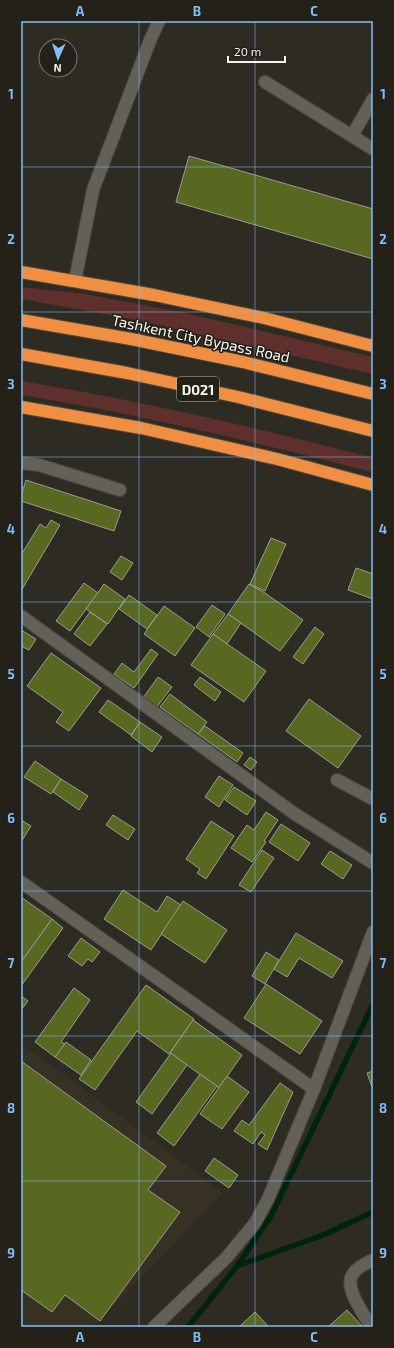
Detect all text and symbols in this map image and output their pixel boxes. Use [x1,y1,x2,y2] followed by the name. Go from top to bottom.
[76,3,85,19] text: A
[193,3,201,19] text: B
[310,3,318,19] text: C
[38,38,78,78] north arrow
[228,38,285,64] scale bar
[234,44,261,58] text: 20 m
[53,62,62,75] text: N
[8,86,14,102] text: 1
[380,86,386,102] text: 1
[7,231,15,247] text: 2
[379,231,387,247] text: 2
[110,310,292,366] street label: Tashkent City Bypass Road
[7,376,15,392] text: 3
[379,376,387,392] text: 3
[177,377,219,401] road number: D021
[7,521,15,537] text: 4
[379,521,387,537] text: 4
[7,666,15,682] text: 5
[379,666,387,682] text: 5
[7,810,15,826] text: 6
[379,810,387,826] text: 6
[8,955,15,971] text: 7
[380,955,387,971] text: 7
[7,1100,15,1116] text: 8
[379,1100,387,1116] text: 8
[7,1245,15,1261] text: 9
[379,1245,387,1261] text: 9
[76,1329,85,1345] text: A
[193,1329,201,1345] text: B
[310,1329,318,1345] text: C

